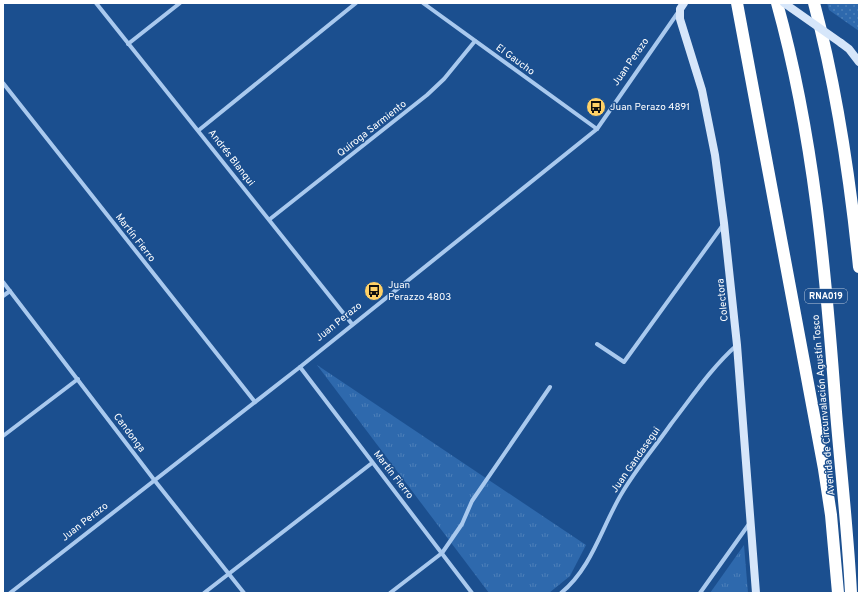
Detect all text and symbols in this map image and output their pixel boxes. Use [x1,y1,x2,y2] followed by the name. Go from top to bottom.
[610,35,653,89] street label: Juan Perazo
[493,42,537,79] street label: El Gaucho
[585,96,607,118] bus stop icon: Juan Perazo 4891
[335,98,410,160] street label: Quiroga Sarmiento
[610,101,690,114] place label: Juan Perazo 4891
[205,127,257,189] street label: Andrés Blanqui
[112,211,158,265] street label: Martín Fierro
[714,278,732,322] street label: Colectora
[388,279,451,304] place label: Juan Perazzo 4803
[363,280,385,302] bus stop icon: Juan Perazzo 4803
[805,289,847,303] road number: RNA019
[313,299,365,345] street label: Juan Perazo
[810,314,838,496] street label: Avenida de Circunvalación Agustín Tosco
[110,411,148,455] street label: Candonga
[608,425,664,495] street label: Juan Gandasegui
[370,448,416,502] street label: Martín Fierro
[59,499,111,544] street label: Juan Perazo

